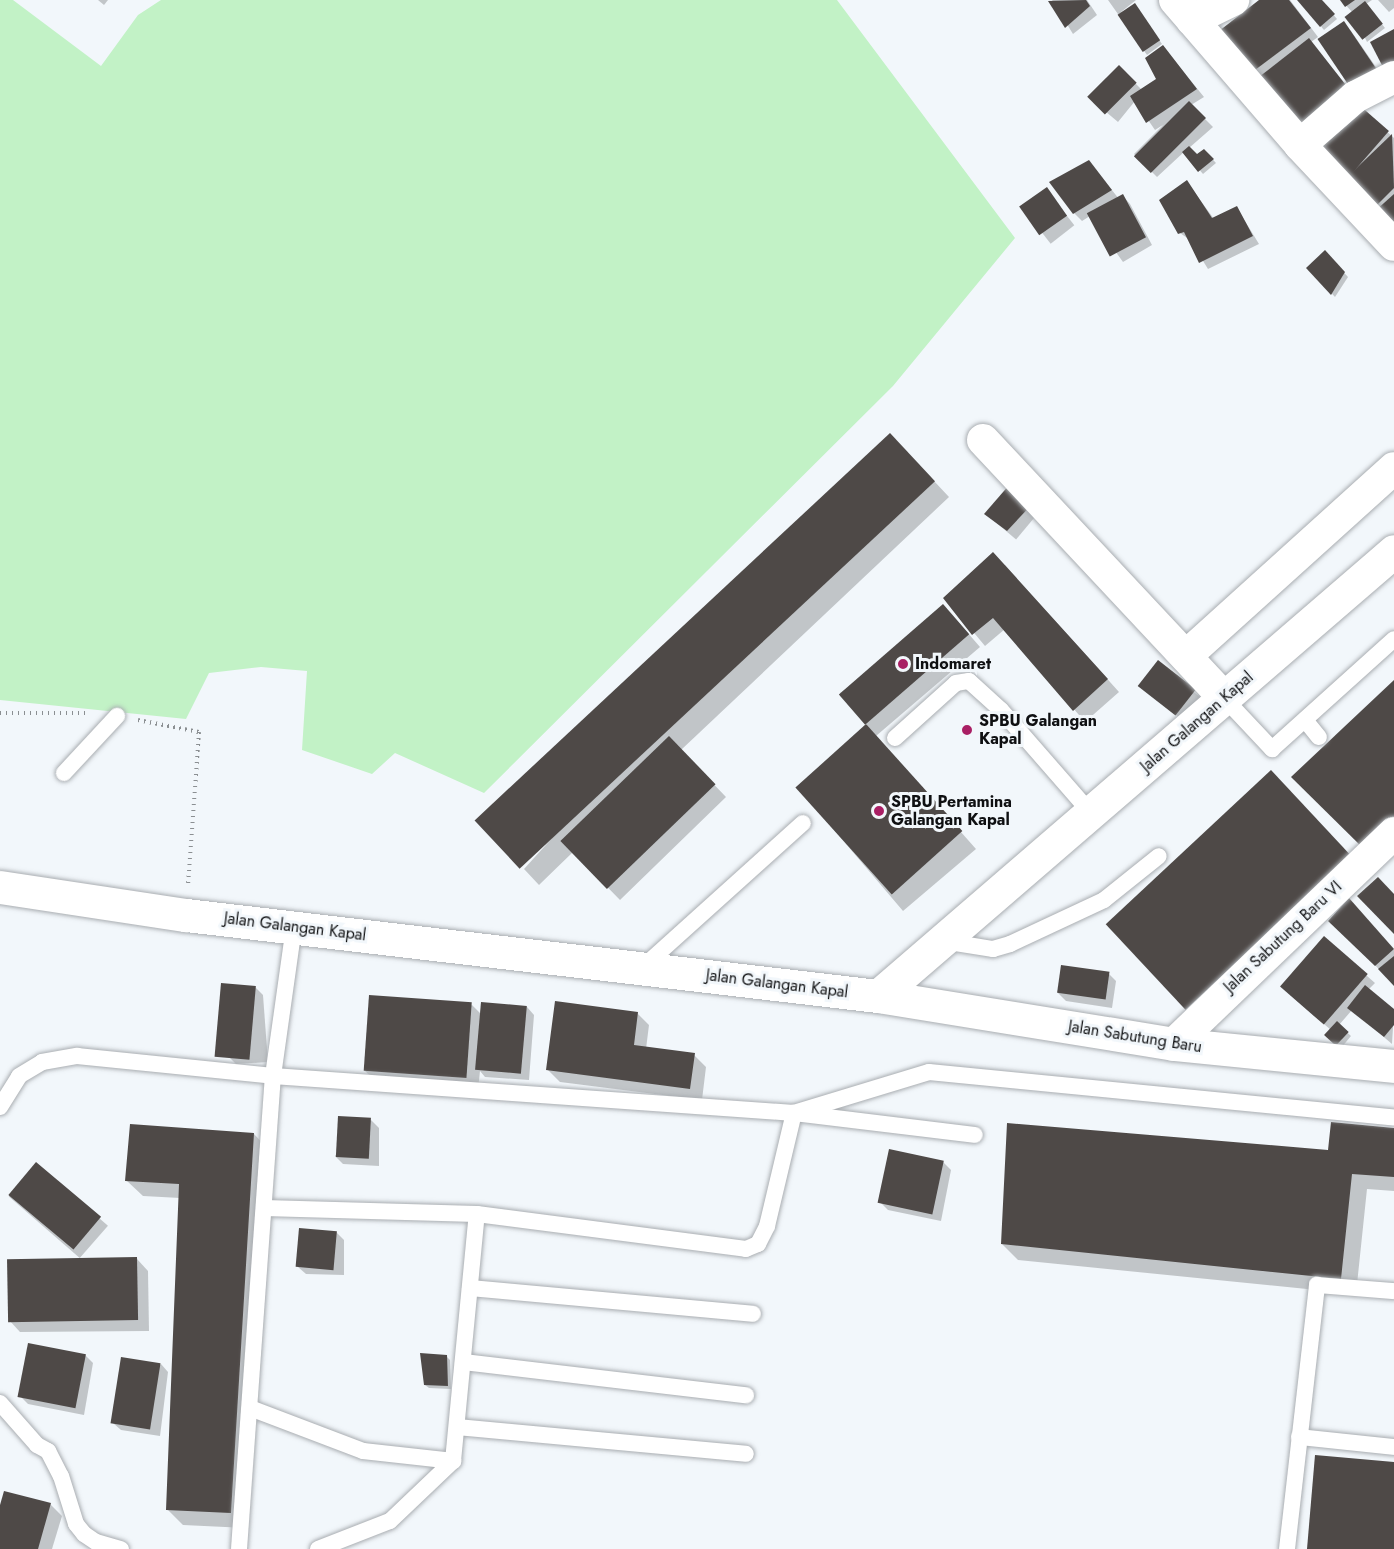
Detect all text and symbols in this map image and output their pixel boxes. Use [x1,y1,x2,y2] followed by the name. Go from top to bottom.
[915,654,991,674] place label: Indomaret
[896,657,910,671] marker: Indomaret
[1137,668,1257,776] street label: Jalan Galangan Kapal
[979,711,1097,749] place label: SPBU Galangan Kapal
[960,723,974,737] marker: SPBU Galangan Kapal
[891,792,1012,830] place label: SPBU Pertamina Galangan Kapal
[872,804,886,818] marker: SPBU Pertamina Galangan Kapal
[1220,877,1346,997] street label: Jalan Sabutung Baru VI
[223,909,367,945] street label: Jalan Galangan Kapal
[705,966,849,1002] street label: Jalan Galangan Kapal
[1067,1017,1203,1057] street label: Jalan Sabutung Baru

